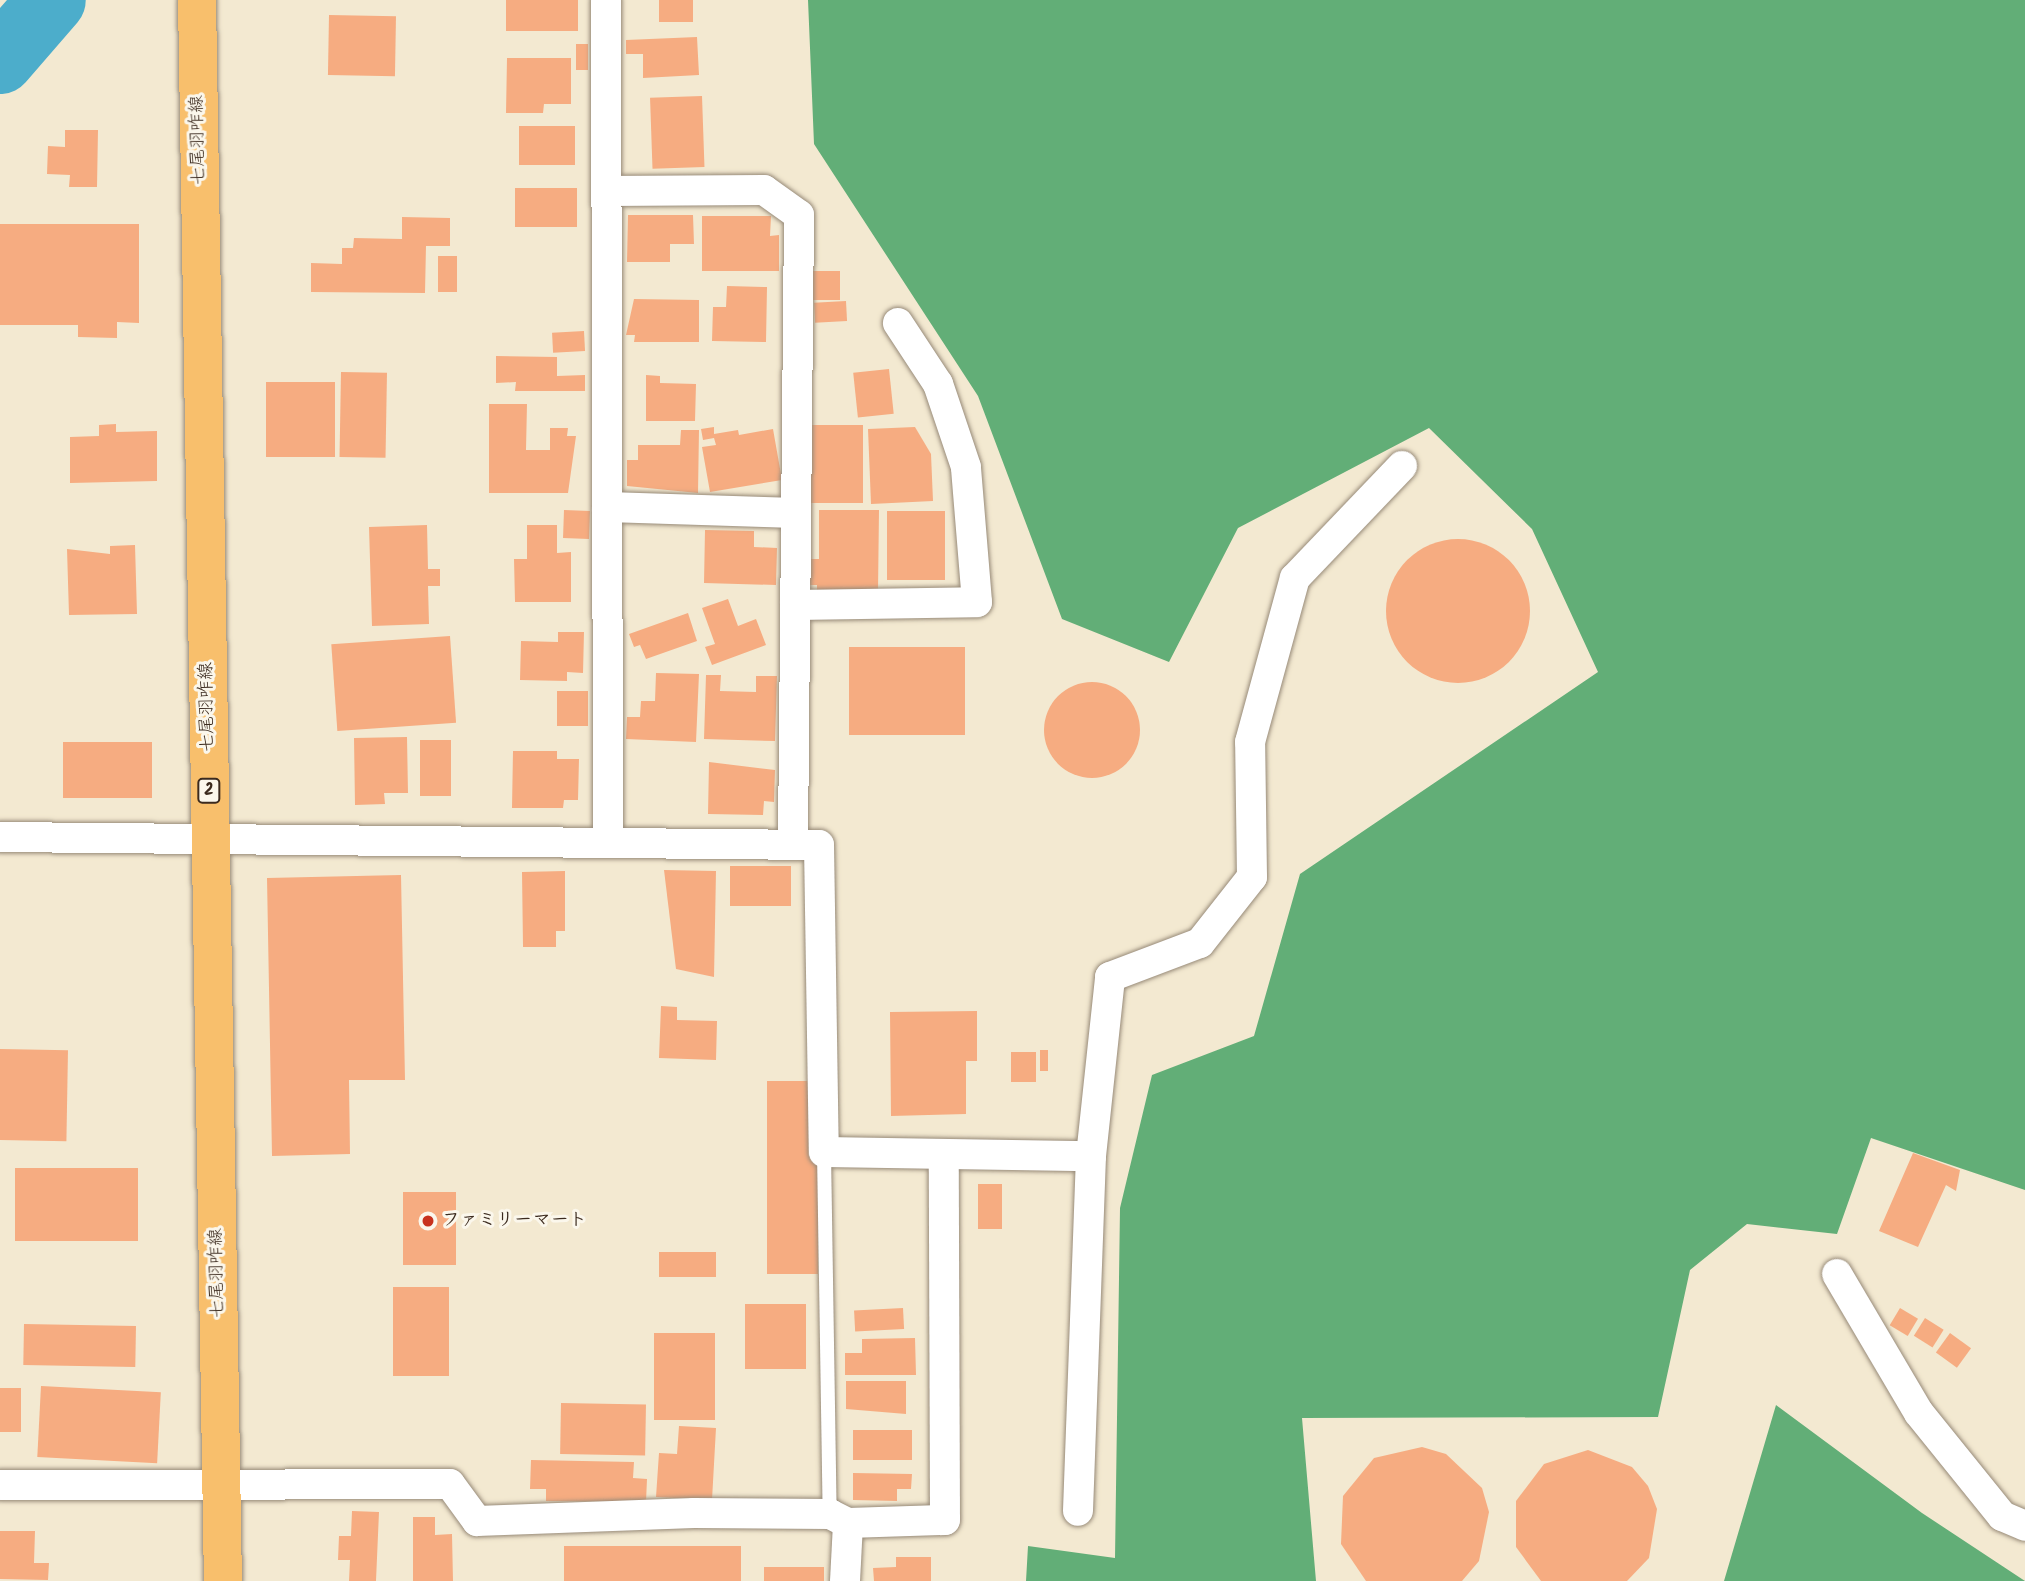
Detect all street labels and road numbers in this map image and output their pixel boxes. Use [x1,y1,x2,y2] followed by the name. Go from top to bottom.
[187,95,211,185] street label: 七尾羽咋線
[196,662,220,752] street label: 七尾羽咋線
[197,778,221,804] road number: 2
[206,1228,230,1318] street label: 七尾羽咋線

